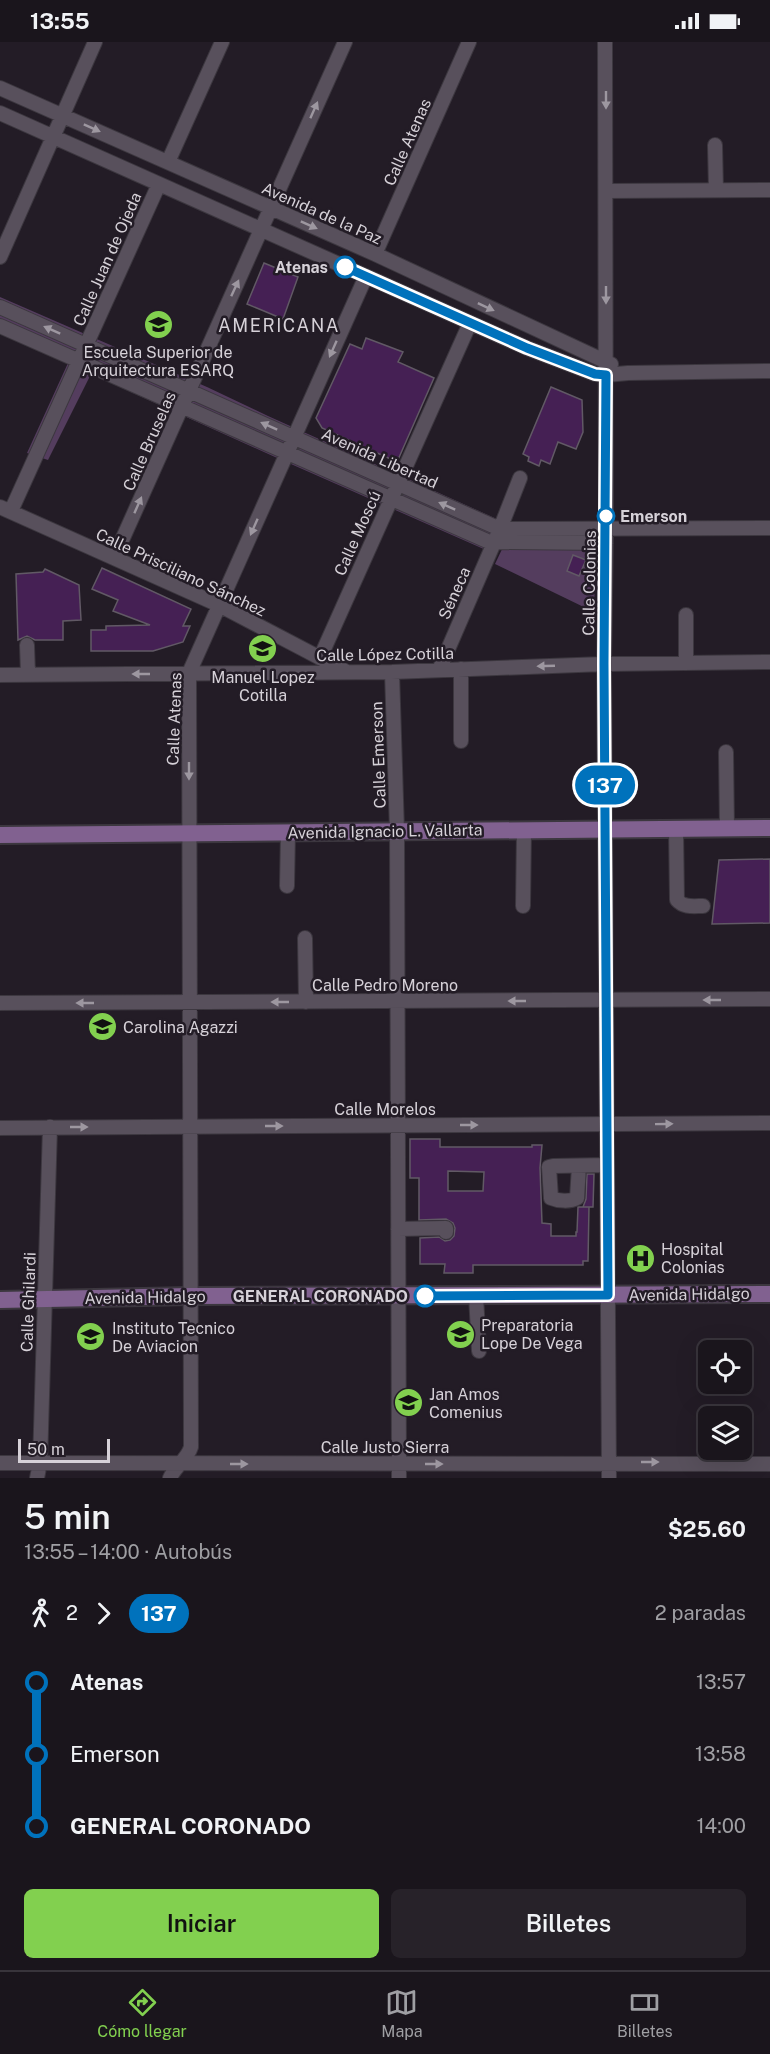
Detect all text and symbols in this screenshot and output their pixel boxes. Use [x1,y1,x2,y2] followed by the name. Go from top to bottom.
[30,8,90,34] text: 13:55
[601,91,610,110] one-way arrow
[380,96,435,189] street label: Calle Atenas
[310,102,319,119] one-way arrow
[84,124,101,133] one-way arrow
[259,179,385,249] street label: Avenida de la Paz
[69,189,146,329] street label: Calle Juan de Ojeda
[300,220,317,229] one-way arrow
[334,256,356,278] marker: Atenas
[275,258,328,277] place label: Atenas
[230,279,240,297] one-way arrow
[601,286,611,305] one-way arrow
[477,302,494,311] one-way arrow
[142,308,174,340] school or university icon: Escuela Superior de Arquitectura ESARQ
[218,315,340,336] district label: AMERICANA
[43,325,61,335] one-way arrow
[328,340,337,358] one-way arrow
[82,343,234,380] place label: Escuela Superior de Arquitectura ESARQ
[119,389,180,494] street label: Calle Bruselas
[260,422,277,431] one-way arrow
[319,424,441,493] street label: Avenida Libertad
[330,488,385,579] street label: Calle Moscú
[134,496,143,513] one-way arrow
[438,500,456,510] one-way arrow
[597,507,615,525] marker: Emerson
[620,507,687,526] place label: Emerson
[249,519,259,537] one-way arrow
[93,525,269,620] street label: Calle Prisciliano Sánchez
[579,530,600,636] street label: Calle Colonias
[434,564,474,622] street label: Séneca
[247,633,279,665] school or university icon: Manuel Lopez Cotilla
[316,644,454,665] street label: Calle López Cotilla
[536,662,555,671] one-way arrow
[211,668,315,705] place label: Manuel Lopez Cotilla
[131,669,150,679] one-way arrow
[163,672,186,766] street label: Calle Atenas
[367,701,390,809] street label: Calle Emerson
[184,762,194,781] one-way arrow
[570,766,640,804] line badge: 137
[587,773,623,798] text: 137
[287,820,483,843] street label: Avenida Ignacio L. Vallarta
[312,976,458,995] street label: Calle Pedro Moreno
[702,995,721,1005] one-way arrow
[507,996,526,1006] one-way arrow
[270,997,289,1007] one-way arrow
[75,998,94,1007] one-way arrow
[86,1011,118,1043] school or university icon: Carolina Agazzi
[123,1018,238,1037] place label: Carolina Agazzi
[334,1100,436,1119] street label: Calle Morelos
[655,1119,674,1129] one-way arrow
[460,1120,479,1130] one-way arrow
[265,1121,284,1131] one-way arrow
[70,1122,89,1132] one-way arrow
[661,1240,725,1277] place label: Hospital Colonias
[624,1242,656,1274] hospital icon: Hospital Colonias
[17,1252,40,1352] street label: Calle Ghilardi
[628,1284,750,1305] street label: Avenida Hidalgo
[414,1285,436,1307] marker: GENERAL CORONADO
[84,1287,206,1308] street label: Avenida Hidalgo
[233,1287,408,1306] place label: GENERAL CORONADO
[481,1316,583,1353] place label: Preparatoria Lope De Vega
[444,1318,476,1350] school or university icon: Preparatoria Lope De Vega
[112,1319,235,1356] place label: Instituto Tecnico De Aviacion
[75,1321,107,1353] school or university icon: Instituto Tecnico De Aviacion
[698,1340,752,1460] map controls
[698,1340,752,1394] button: locate
[429,1385,503,1422] place label: Jan Amos Comenius
[392,1387,424,1419] school or university icon: Jan Amos Comenius
[698,1406,752,1460] button: layers
[18,1436,110,1464] scale bar
[321,1438,449,1457] street label: Calle Justo Sierra
[27,1440,65,1459] text: 50 m
[640,1458,659,1467] one-way arrow
[229,1459,248,1469] one-way arrow
[424,1459,443,1469] one-way arrow
[24,1498,111,1536] text: 5 min
[668,1516,746,1542] text: $25.60
[24,1540,232,1564] text: 13:55 – 14:00 · Autobús
[24,1597,57,1630] icon: walk
[87,1597,120,1630] icon: forward
[66,1601,78,1625] text: 2
[141,1601,177,1626] text: 137
[655,1601,746,1625] text: 2 paradas
[70,1669,143,1695] text: Atenas
[696,1670,746,1694] text: 13:57
[70,1741,160,1767] text: Emerson
[695,1742,746,1766] text: 13:58
[70,1813,311,1839] text: GENERAL CORONADO
[696,1814,746,1838] text: 14:00
[24,1889,379,1958] button: Iniciar
[391,1889,746,1958] button: Billetes
[97,1986,187,2041] tab: Cómo llegar
[381,1986,423,2041] tab: Mapa
[617,1986,673,2041] tab: Billetes

